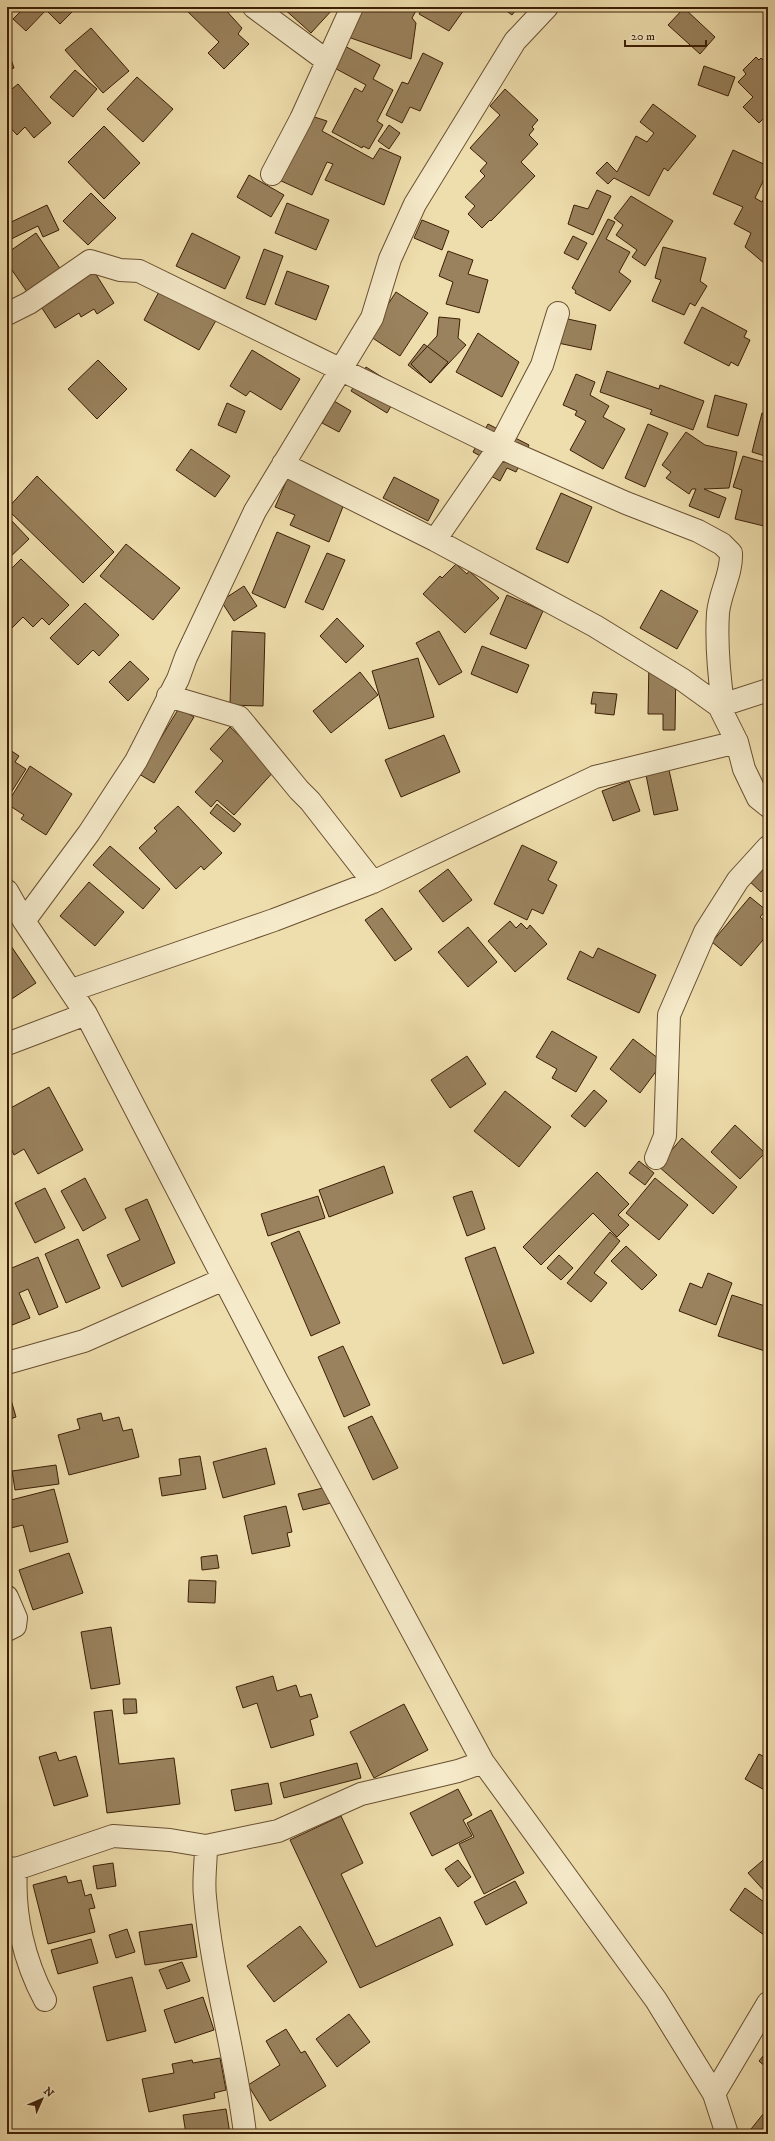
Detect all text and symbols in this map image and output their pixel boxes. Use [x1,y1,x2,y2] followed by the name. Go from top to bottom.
[625,22,706,48] scale bar
[631,29,655,44] text: 20 m
[22,2079,62,2119] north arrow
[40,2084,57,2101] text: N

